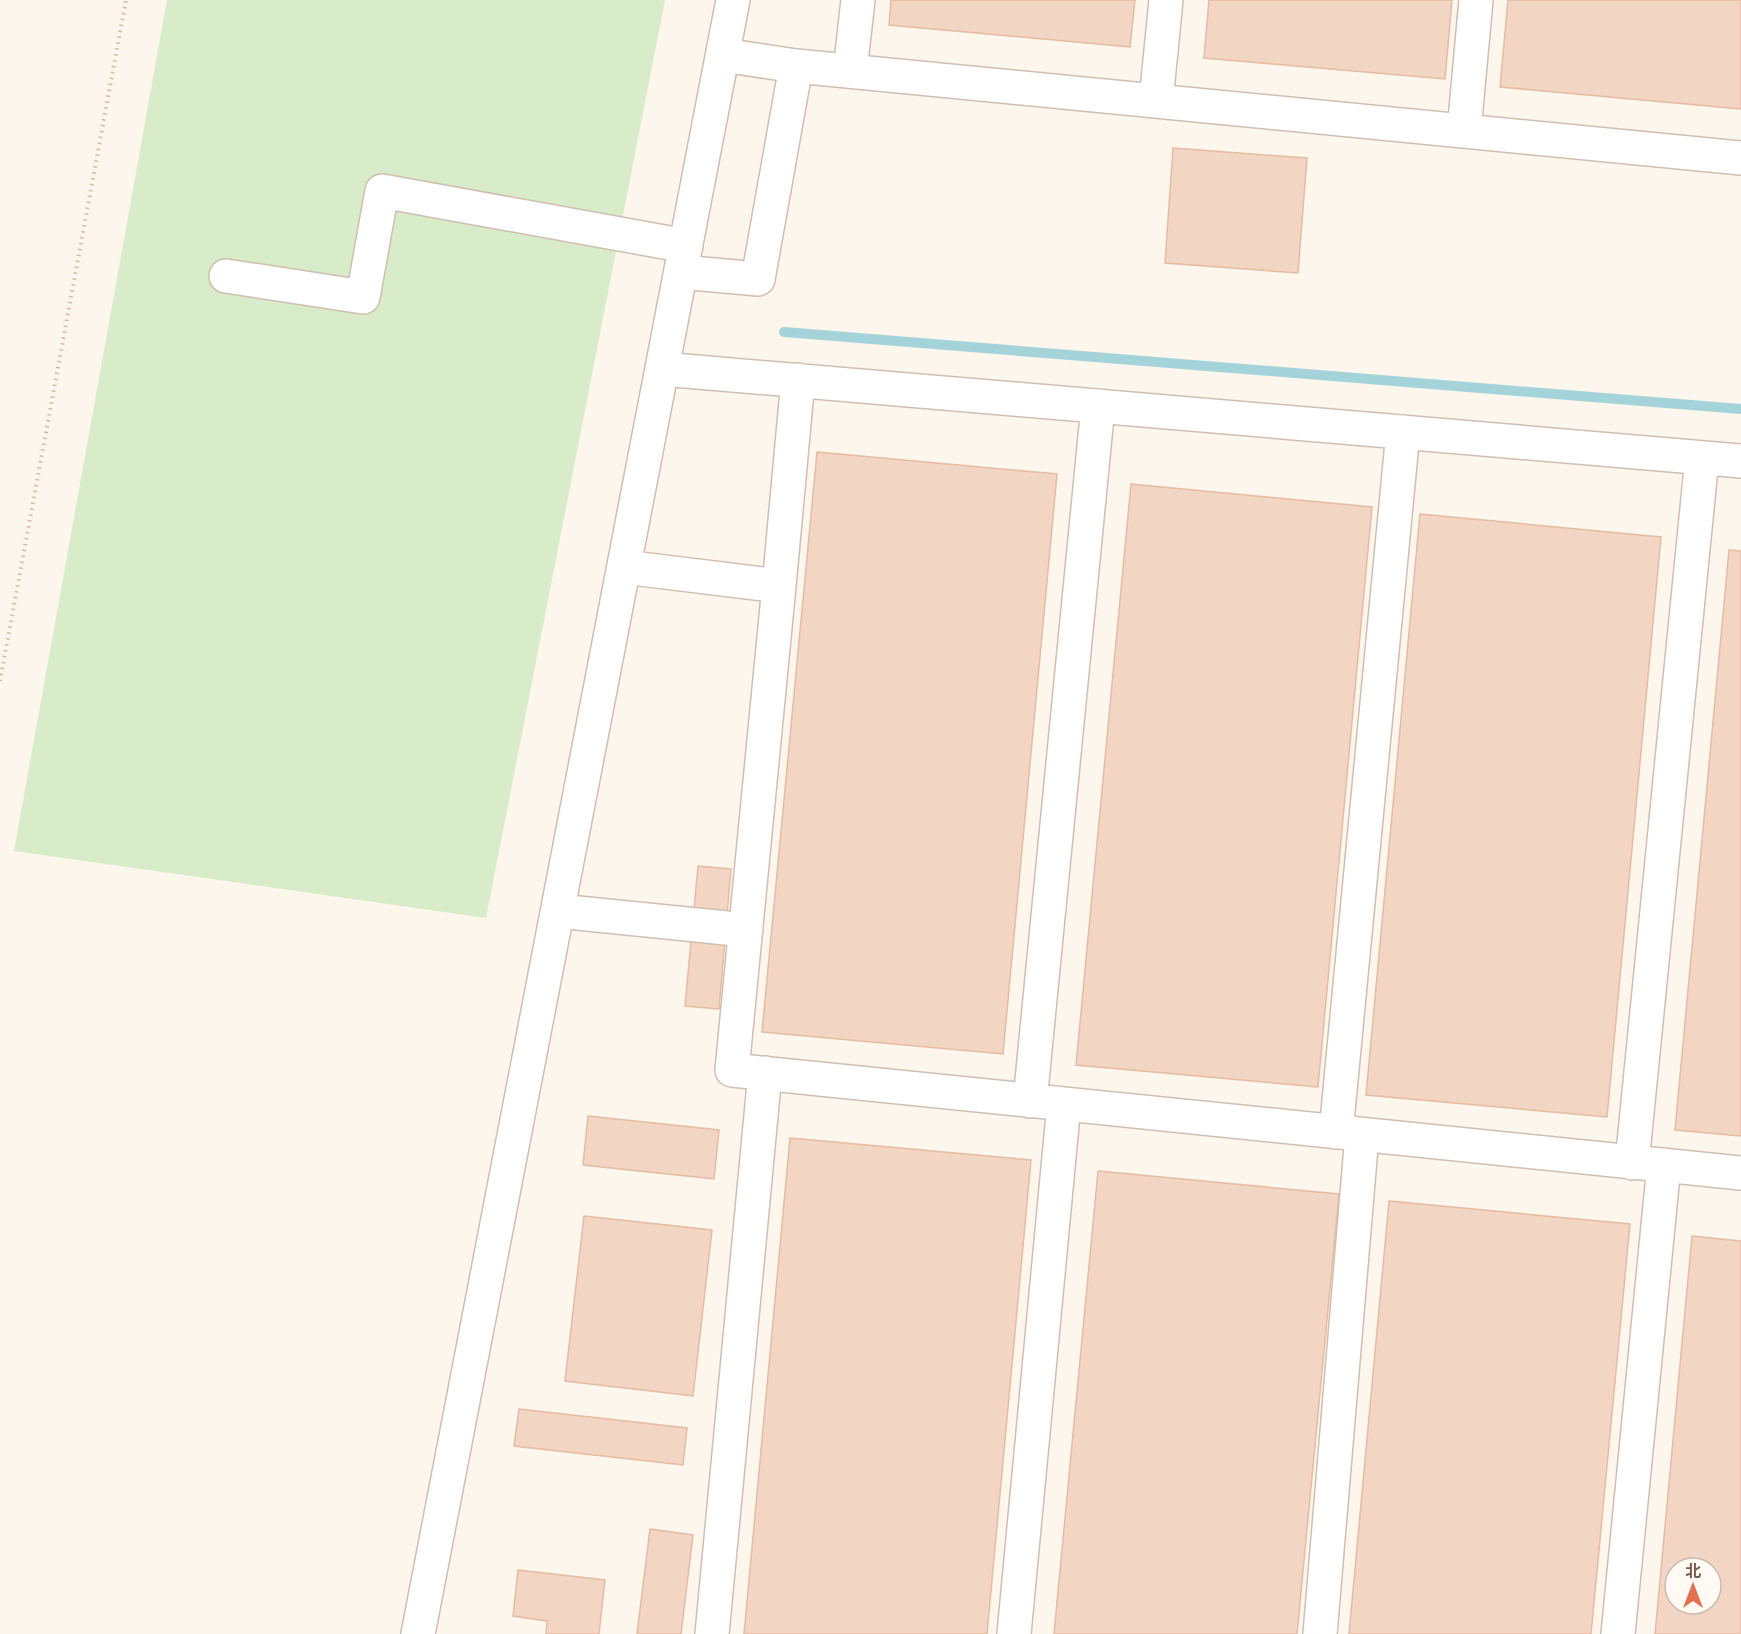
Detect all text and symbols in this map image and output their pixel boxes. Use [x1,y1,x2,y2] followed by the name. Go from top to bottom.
[1663,1556,1723,1616] north arrow
[1685,1562,1701,1580] text: 北

